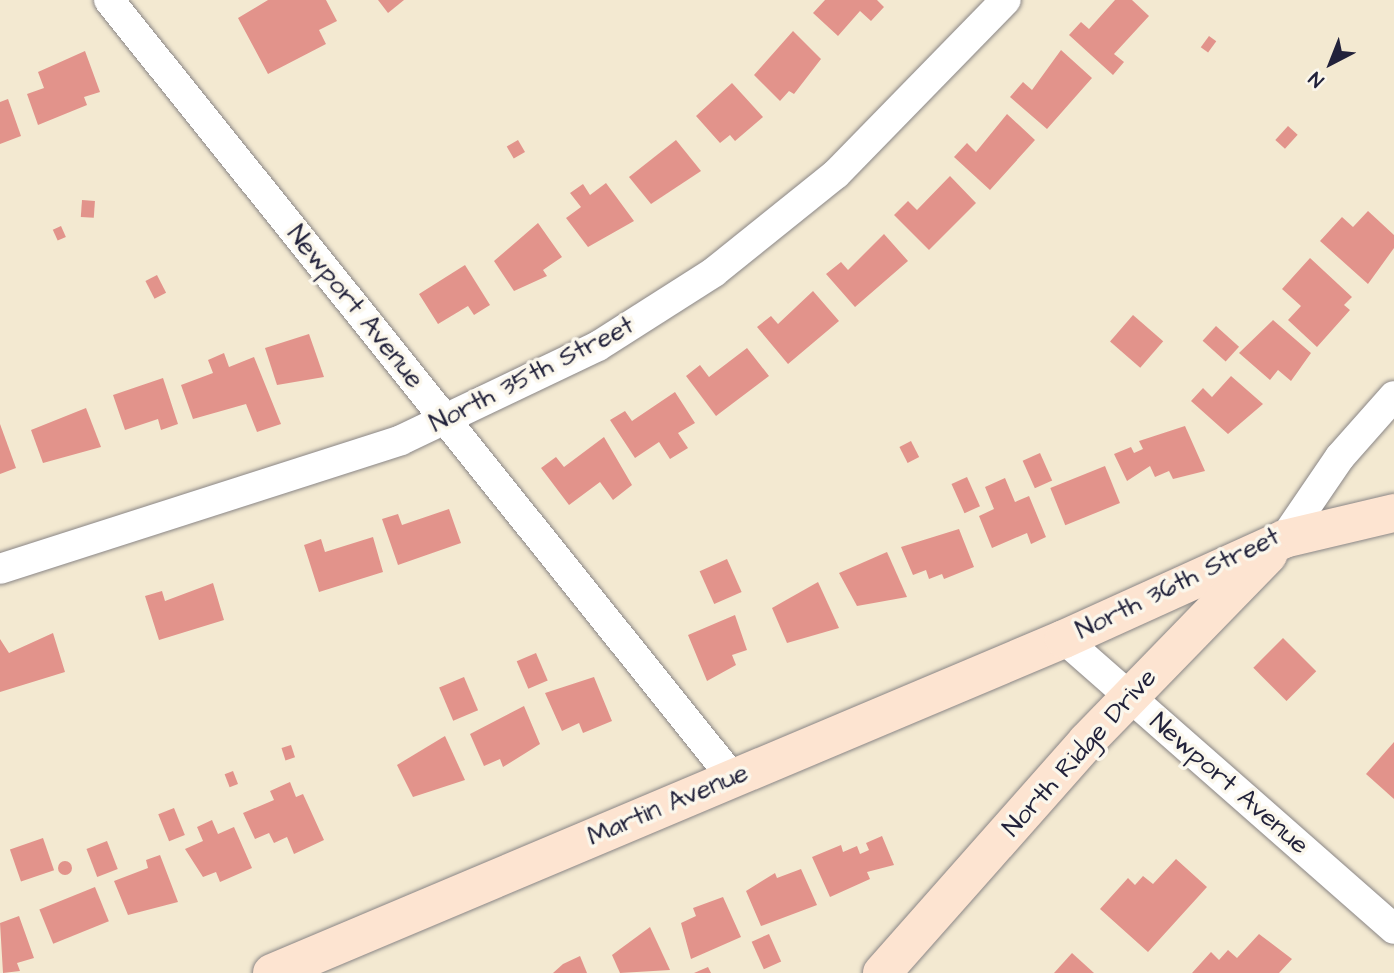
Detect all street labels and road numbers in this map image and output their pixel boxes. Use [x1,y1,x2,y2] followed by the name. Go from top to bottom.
[280,219,430,395] street label: Newport Avenue
[425,310,639,440] street label: North 35th Street
[1071,521,1285,647] street label: North 36th Street
[996,663,1164,843] street label: North Ridge Drive
[1143,707,1315,861] street label: Newport Avenue
[583,757,753,853] street label: Martin Avenue

